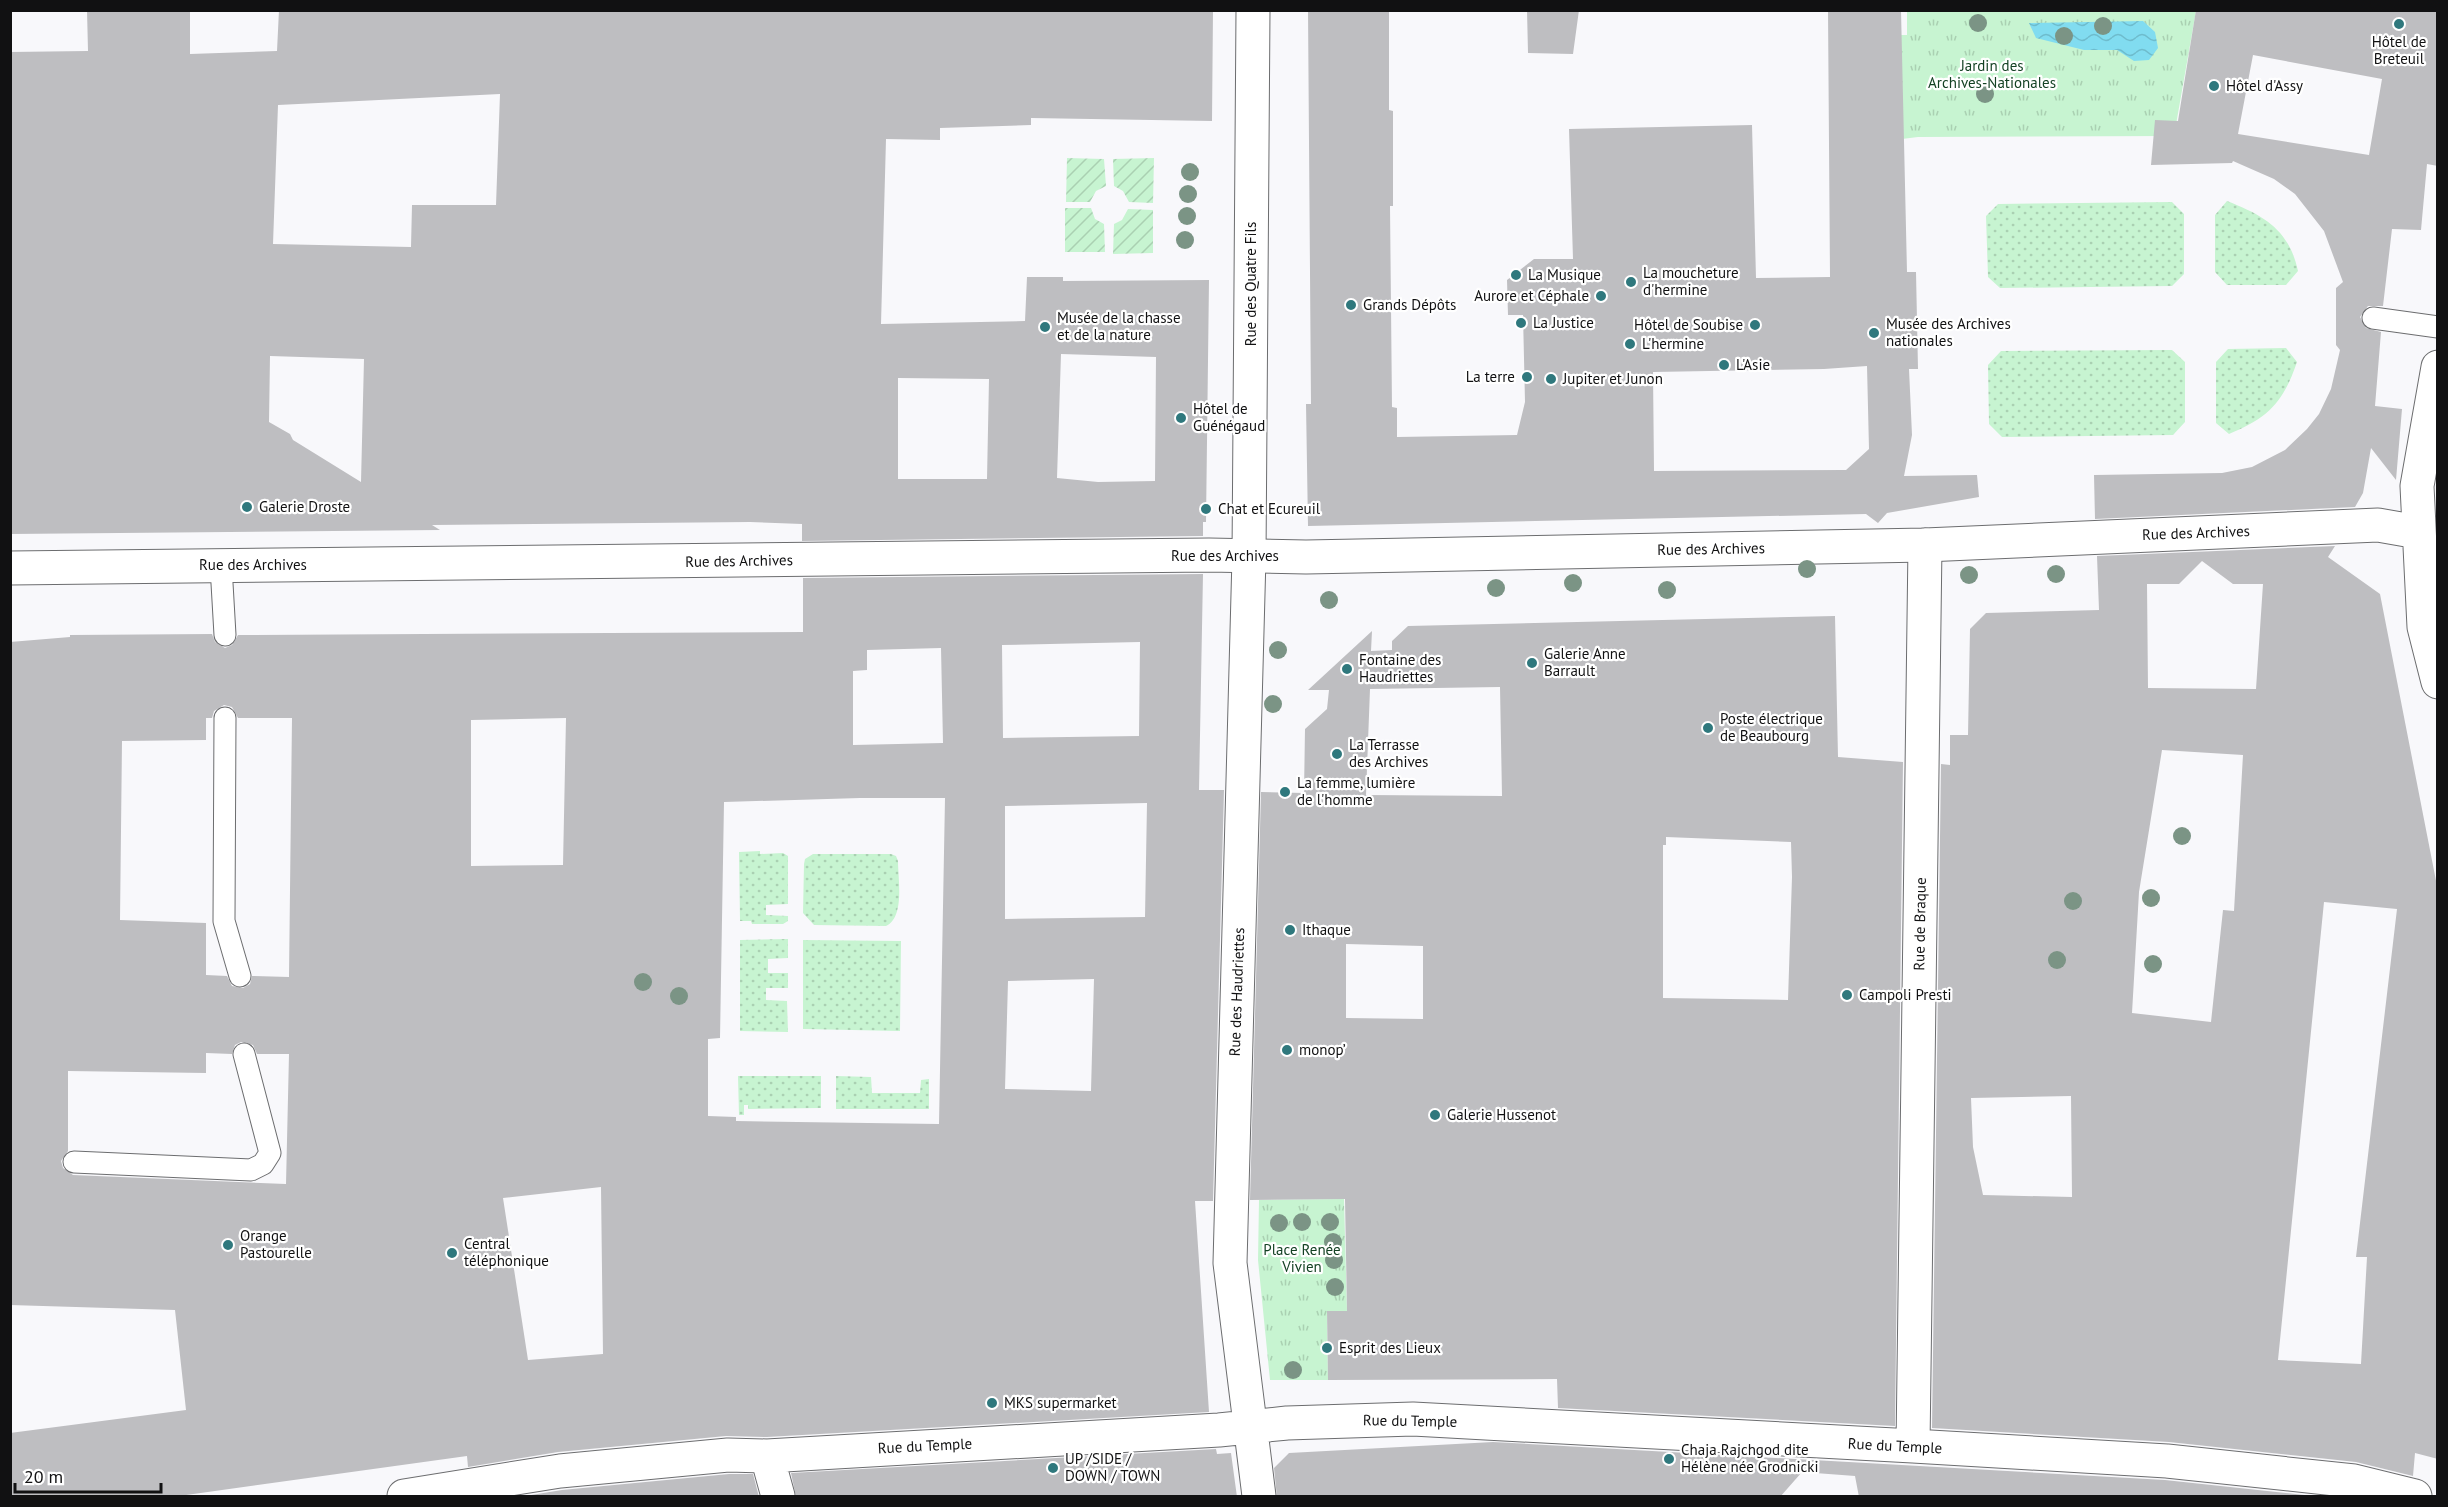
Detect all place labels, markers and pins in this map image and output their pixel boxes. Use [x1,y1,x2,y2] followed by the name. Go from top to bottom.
[2392,17,2406,31] marker: Hôtel de Breteuil
[2372,32,2426,68] place label: Hôtel de Breteuil
[2226,76,2303,95] place label: Hôtel d'Assy
[2207,79,2221,93] marker: Hôtel d'Assy
[1643,263,1739,299] place label: La moucheture d'hermine
[1528,265,1601,284] place label: La Musique
[1509,268,1523,282] marker: La Musique
[1624,275,1638,289] marker: La moucheture d'hermine
[1474,286,1589,305] place label: Aurore et Céphale
[1594,289,1608,303] marker: Aurore et Céphale
[1363,295,1456,314] place label: Grands Dépôts
[1344,298,1358,312] marker: Grands Dépôts
[1057,308,1181,344] place label: Musée de la chasse et de la nature
[1533,313,1594,332] place label: La Justice
[1886,314,2011,350] place label: Musée des Archives nationales
[1634,315,1743,334] place label: Hôtel de Soubise
[1514,316,1528,330] marker: La Justice
[1748,318,1762,332] marker: Hôtel de Soubise
[1038,320,1052,334] marker: Musée de la chasse et de la nature
[1867,326,1881,340] marker: Musée des Archives nationales
[1642,334,1704,353] place label: L'hermine
[1623,337,1637,351] marker: L'hermine
[1736,355,1770,374] place label: L'Asie
[1717,358,1731,372] marker: L'Asie
[1466,367,1515,386] place label: La terre
[1562,369,1663,388] place label: Jupiter et Junon
[1520,370,1534,384] marker: La terre
[1544,372,1558,386] marker: Jupiter et Junon
[1193,399,1265,435] place label: Hôtel de Guénégaud
[1174,411,1188,425] marker: Hôtel de Guénégaud
[259,497,350,516] place label: Galerie Droste
[1218,499,1321,518] place label: Chat et Ecureuil
[240,500,254,514] marker: Galerie Droste
[1199,502,1213,516] marker: Chat et Ecureuil
[1544,644,1626,680] place label: Galerie Anne Barrault
[1359,650,1441,686] place label: Fontaine des Haudriettes
[1525,656,1539,670] marker: Galerie Anne Barrault
[1340,662,1354,676] marker: Fontaine des Haudriettes
[1720,709,1823,745] place label: Poste électrique de Beaubourg
[1701,721,1715,735] marker: Poste électrique de Beaubourg
[1349,735,1428,771] place label: La Terrasse des Archives
[1330,747,1344,761] marker: La Terrasse des Archives
[1297,773,1415,809] place label: La femme, lumière de l'homme
[1278,785,1292,799] marker: La femme, lumière de l'homme
[1302,920,1351,939] place label: Ithaque
[1283,923,1297,937] marker: Ithaque
[1859,985,1952,1004] place label: Campoli Presti
[1840,988,1854,1002] marker: Campoli Presti
[1299,1040,1346,1059] place label: monop’
[1280,1043,1294,1057] marker: monop’
[1447,1105,1556,1124] place label: Galerie Hussenot
[1428,1108,1442,1122] marker: Galerie Hussenot
[240,1226,312,1262] place label: Orange Pastourelle
[464,1234,549,1270] place label: Central téléphonique
[221,1238,235,1252] marker: Orange Pastourelle
[445,1246,459,1260] marker: Central téléphonique
[1339,1338,1441,1357] place label: Esprit des Lieux
[1320,1341,1334,1355] marker: Esprit des Lieux
[1004,1393,1117,1412] place label: MKS supermarket
[985,1396,999,1410] marker: MKS supermarket
[1681,1440,1818,1476] place label: Chaja Rajchgod dite Hélène née Grodnicki
[1065,1449,1160,1485] place label: UP /SIDE / DOWN / TOWN
[1662,1452,1676,1466] marker: Chaja Rajchgod dite Hélène née Grodnicki
[1046,1461,1060,1475] marker: UP /SIDE / DOWN / TOWN

